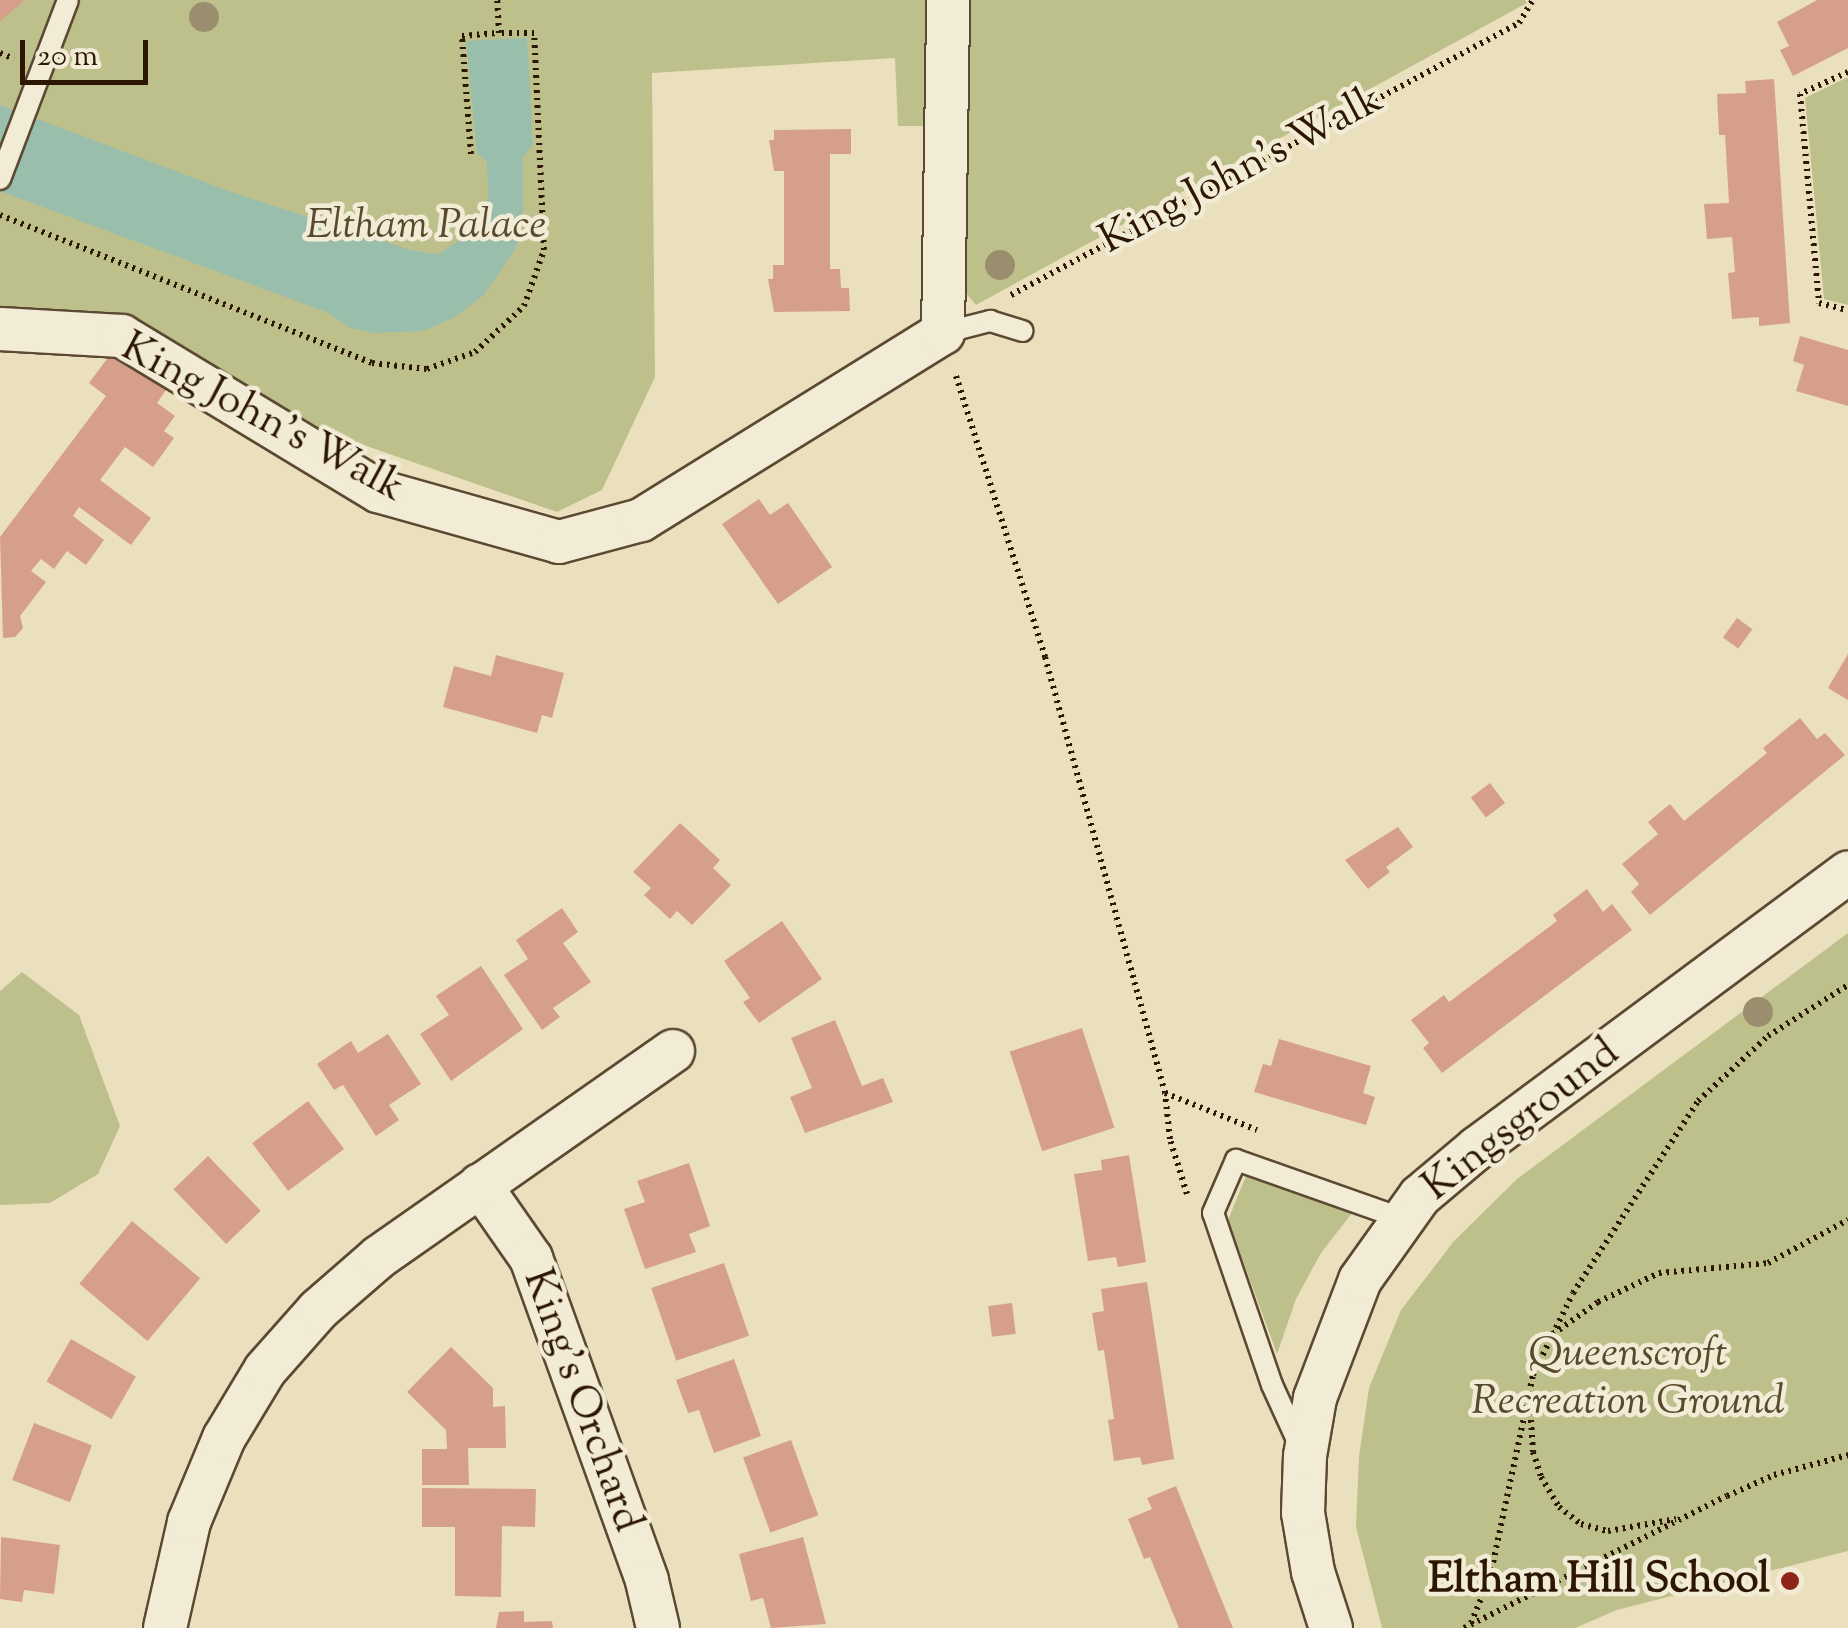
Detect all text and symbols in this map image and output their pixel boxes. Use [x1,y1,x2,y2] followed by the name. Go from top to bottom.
[25,20,152,82] scale bar
[37,36,98,79] text: 20 m
[1092,75,1392,267] street label: King John's Walk
[306,202,546,252] park label: Eltham Palace
[112,323,412,515] street label: King John's Walk
[1414,1029,1630,1213] street label: Kingsground
[510,1263,652,1539] street label: King's Orchard
[1472,1330,1784,1428] park label: Queenscroft Recreation Ground
[1428,1556,1770,1606] place label: Eltham Hill School
[1779,1570,1801,1592] marker: Eltham Hill School

